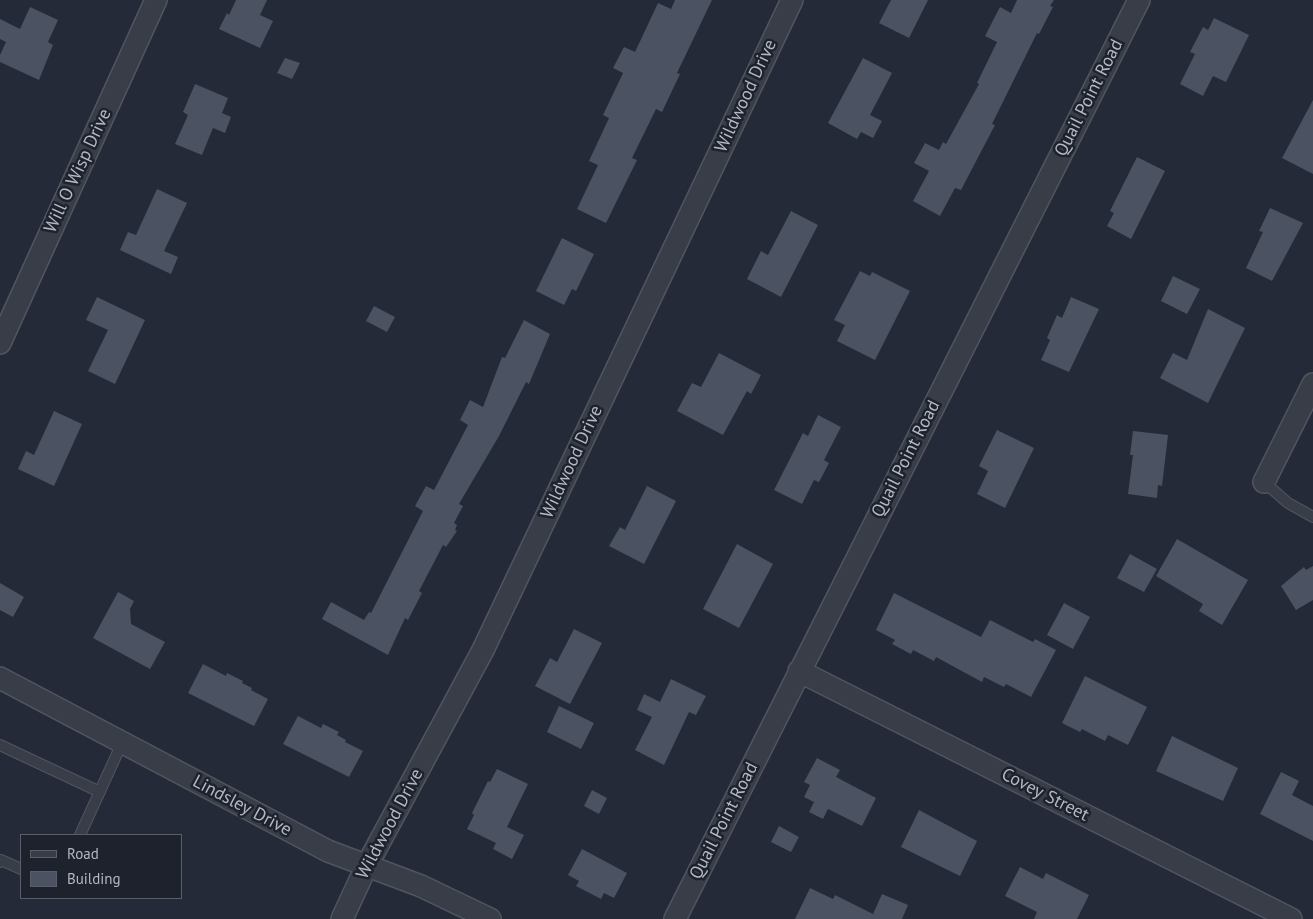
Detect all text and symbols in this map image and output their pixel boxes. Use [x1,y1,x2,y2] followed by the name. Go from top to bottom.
[710,36,782,156] street label: Wildwood Drive
[1050,36,1128,160] street label: Quail Point Road
[40,106,116,236] street label: Will O Wisp Drive
[867,397,945,521] street label: Quail Point Road
[536,402,608,522] street label: Wildwood Drive
[685,759,763,883] street label: Quail Point Road
[998,764,1092,826] street label: Covey Street
[352,765,428,883] street label: Wildwood Drive
[189,771,295,841] street label: Lindsley Drive
[20,834,182,899] legend
[67,844,99,863] text: Road
[67,869,121,888] text: Building

